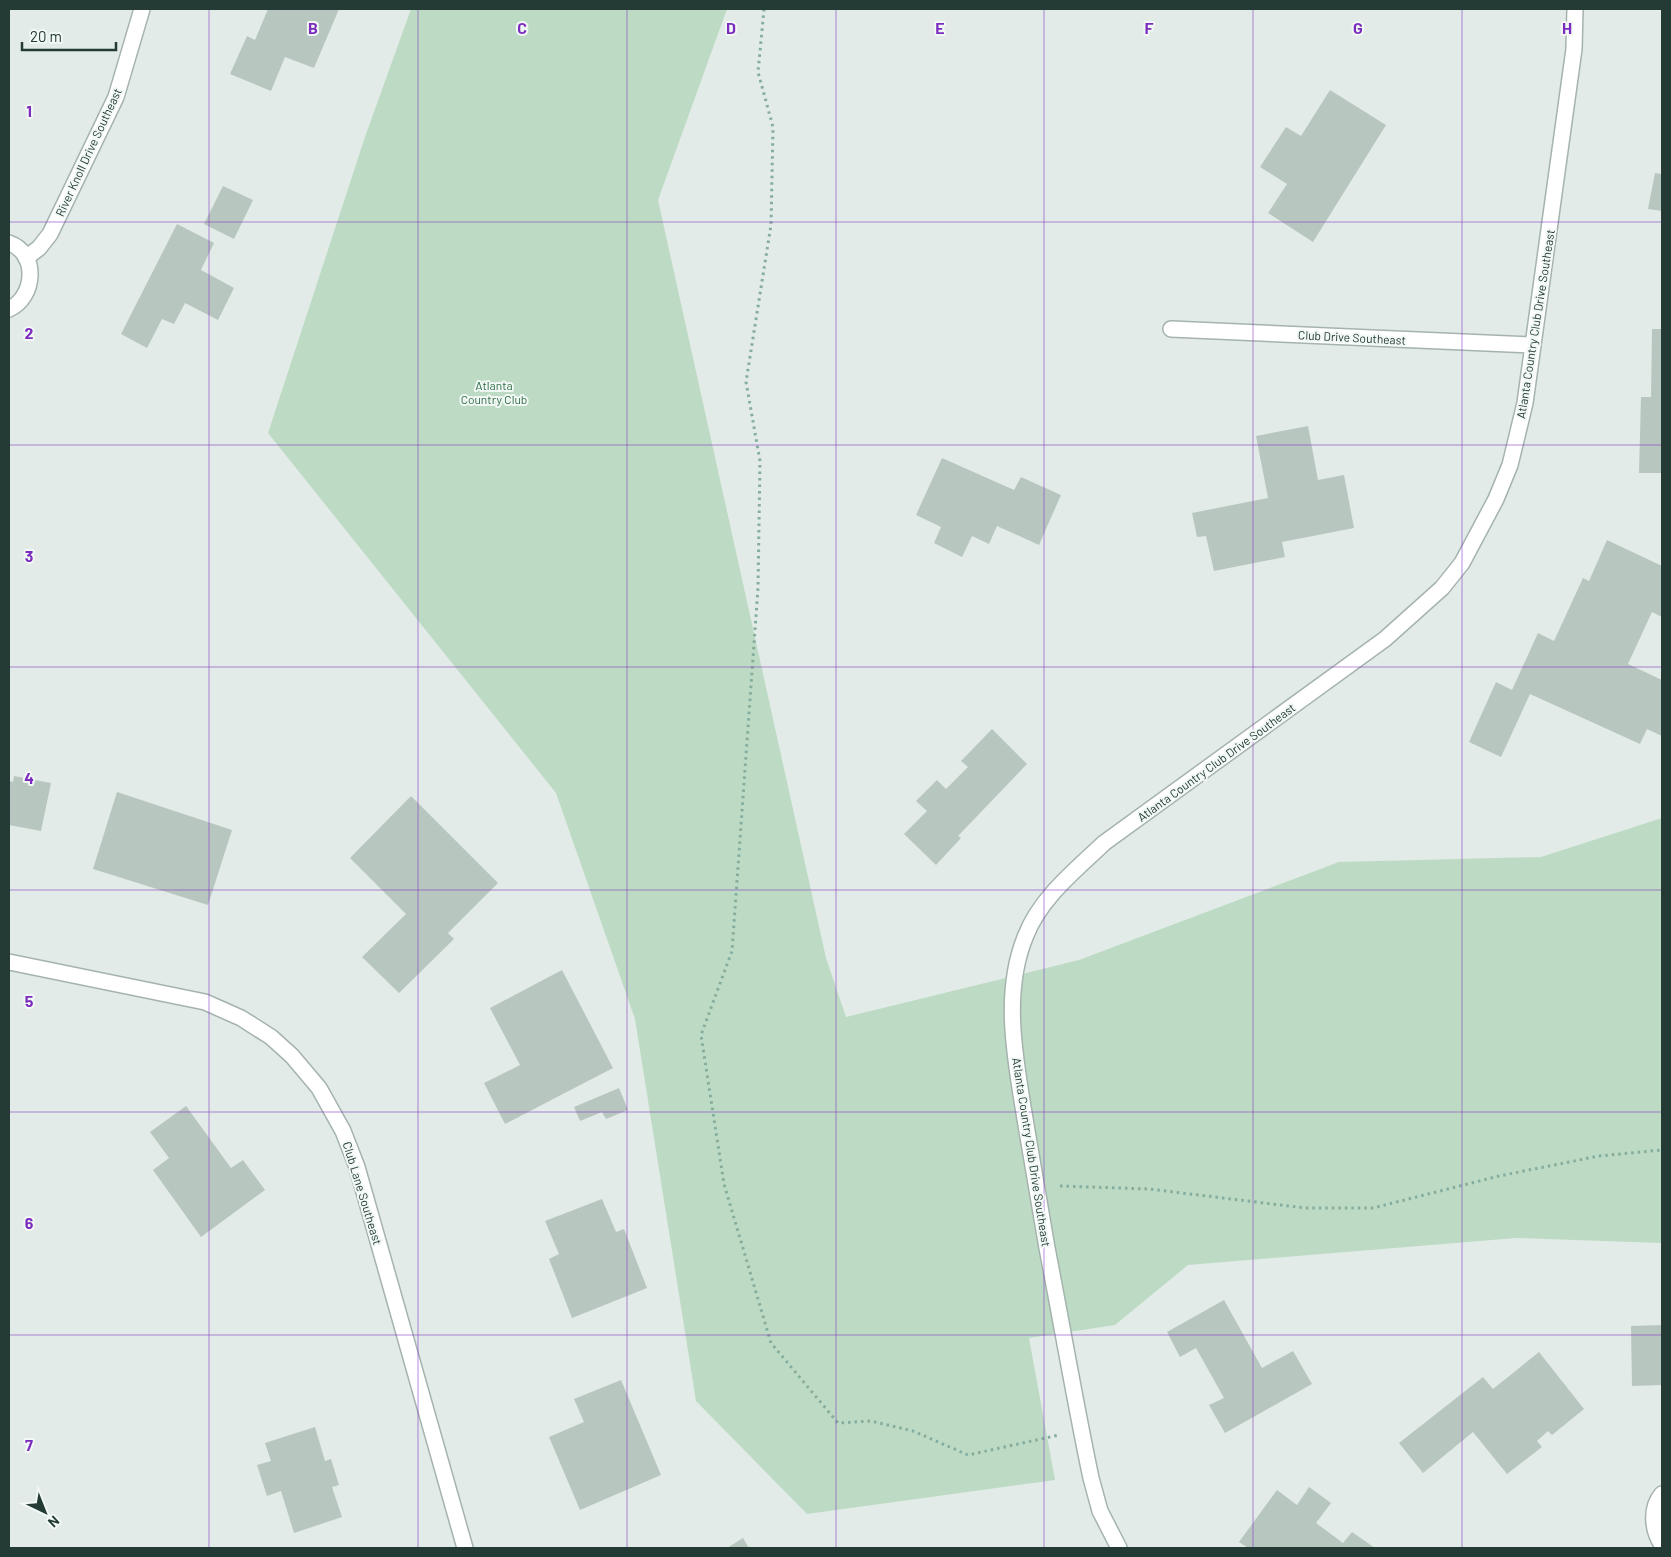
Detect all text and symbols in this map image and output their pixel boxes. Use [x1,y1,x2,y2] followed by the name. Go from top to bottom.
[308,18,318,37] text: B
[517,18,527,37] text: C
[726,18,736,37] text: D
[935,18,945,37] text: E
[1145,18,1154,37] text: F
[1353,18,1363,37] text: G
[1562,18,1572,37] text: H
[22,20,116,52] scale bar
[30,27,62,45] text: 20 m
[52,86,124,218] street label: River Knoll Drive Southeast
[26,101,32,120] text: 1
[1513,228,1557,420] street label: Atlanta Country Club Drive Southeast
[25,323,34,342] text: 2
[1298,327,1406,347] street label: Club Drive Southeast
[461,378,527,406] park label: Atlanta Country Club
[25,546,33,565] text: 3
[1134,700,1298,824] street label: Atlanta Country Club Drive Southeast
[24,768,34,787] text: 4
[25,991,34,1010] text: 5
[1010,1056,1054,1248] street label: Atlanta Country Club Drive Southeast
[341,1140,385,1246] street label: Club Lane Southeast
[25,1213,34,1232] text: 6
[25,1435,33,1454] text: 7
[20,1487,70,1537] north arrow
[45,1512,63,1531] text: N

